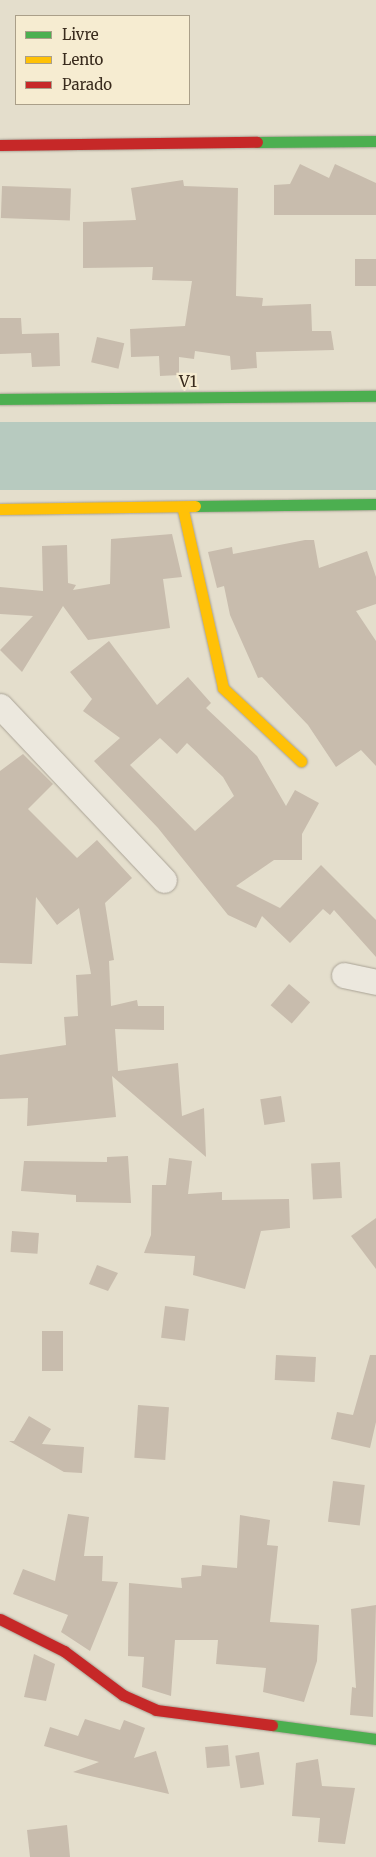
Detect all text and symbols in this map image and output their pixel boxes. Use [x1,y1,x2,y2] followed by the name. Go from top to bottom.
[15,15,190,105] legend
[62,25,99,44] text: Livre
[62,50,103,69] text: Lento
[62,75,112,94] text: Parado
[179,371,197,391] street label: V1

